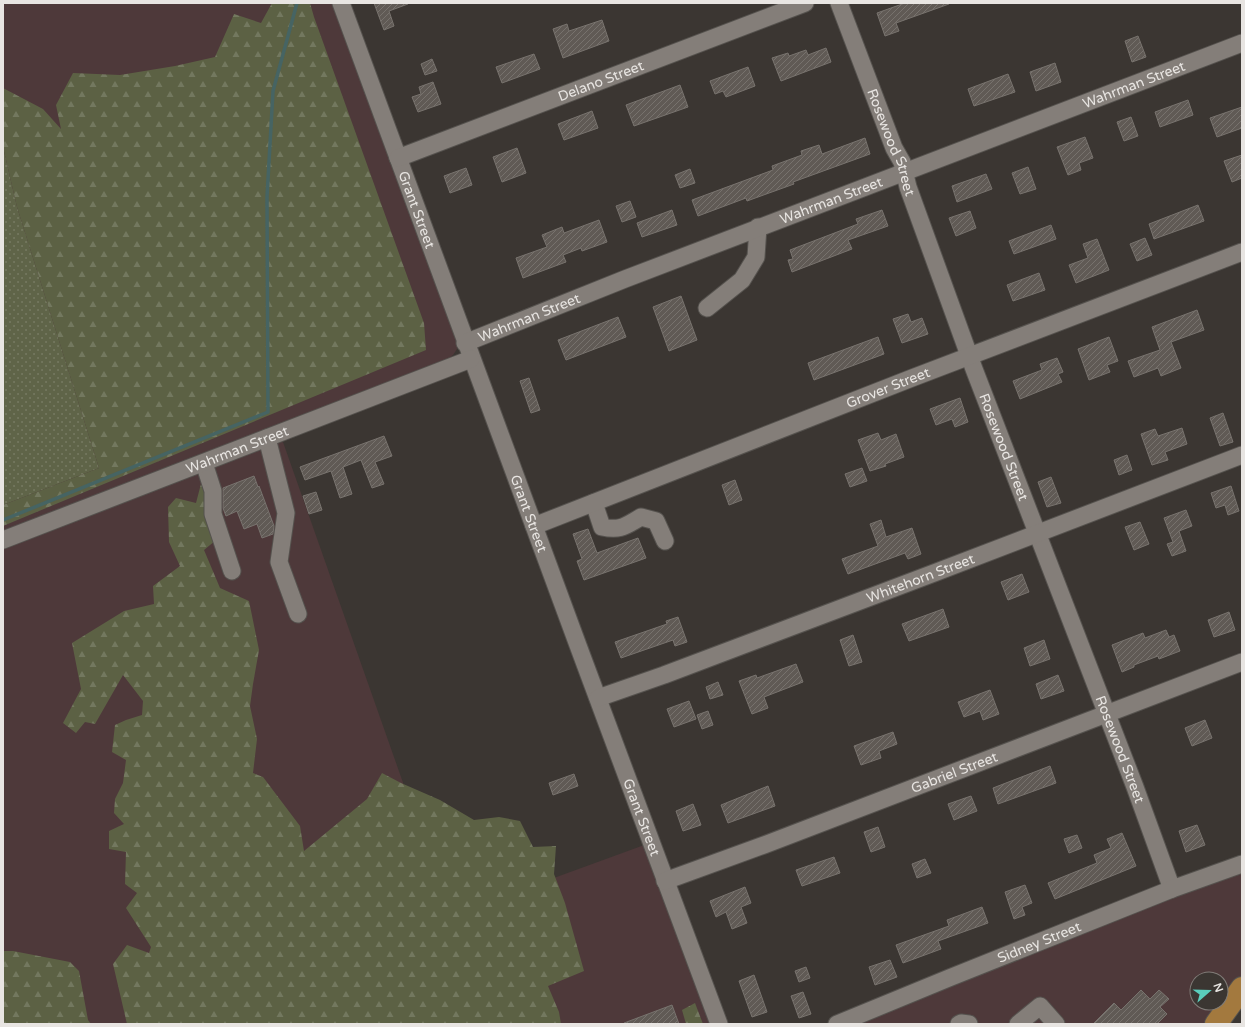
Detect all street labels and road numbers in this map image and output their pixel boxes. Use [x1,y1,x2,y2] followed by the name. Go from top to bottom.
[556,57,647,105] street label: Delano Street
[1080,57,1188,112] street label: Wahrman Street
[864,86,919,199] street label: Rosewood Street
[395,168,439,251] street label: Grant Street
[777,173,885,227] street label: Wahrman Street
[476,289,583,345] street label: Wahrman Street
[844,363,933,412] street label: Grover Street
[976,391,1033,504] street label: Rosewood Street
[183,422,291,477] street label: Wahrman Street
[507,472,551,555] street label: Grant Street
[864,550,977,606] street label: Whitehorn Street
[1092,693,1149,806] street label: Rosewood Street
[908,748,1000,796] street label: Gabriel Street
[620,776,664,859] street label: Grant Street
[995,918,1084,966] street label: Sidney Street

